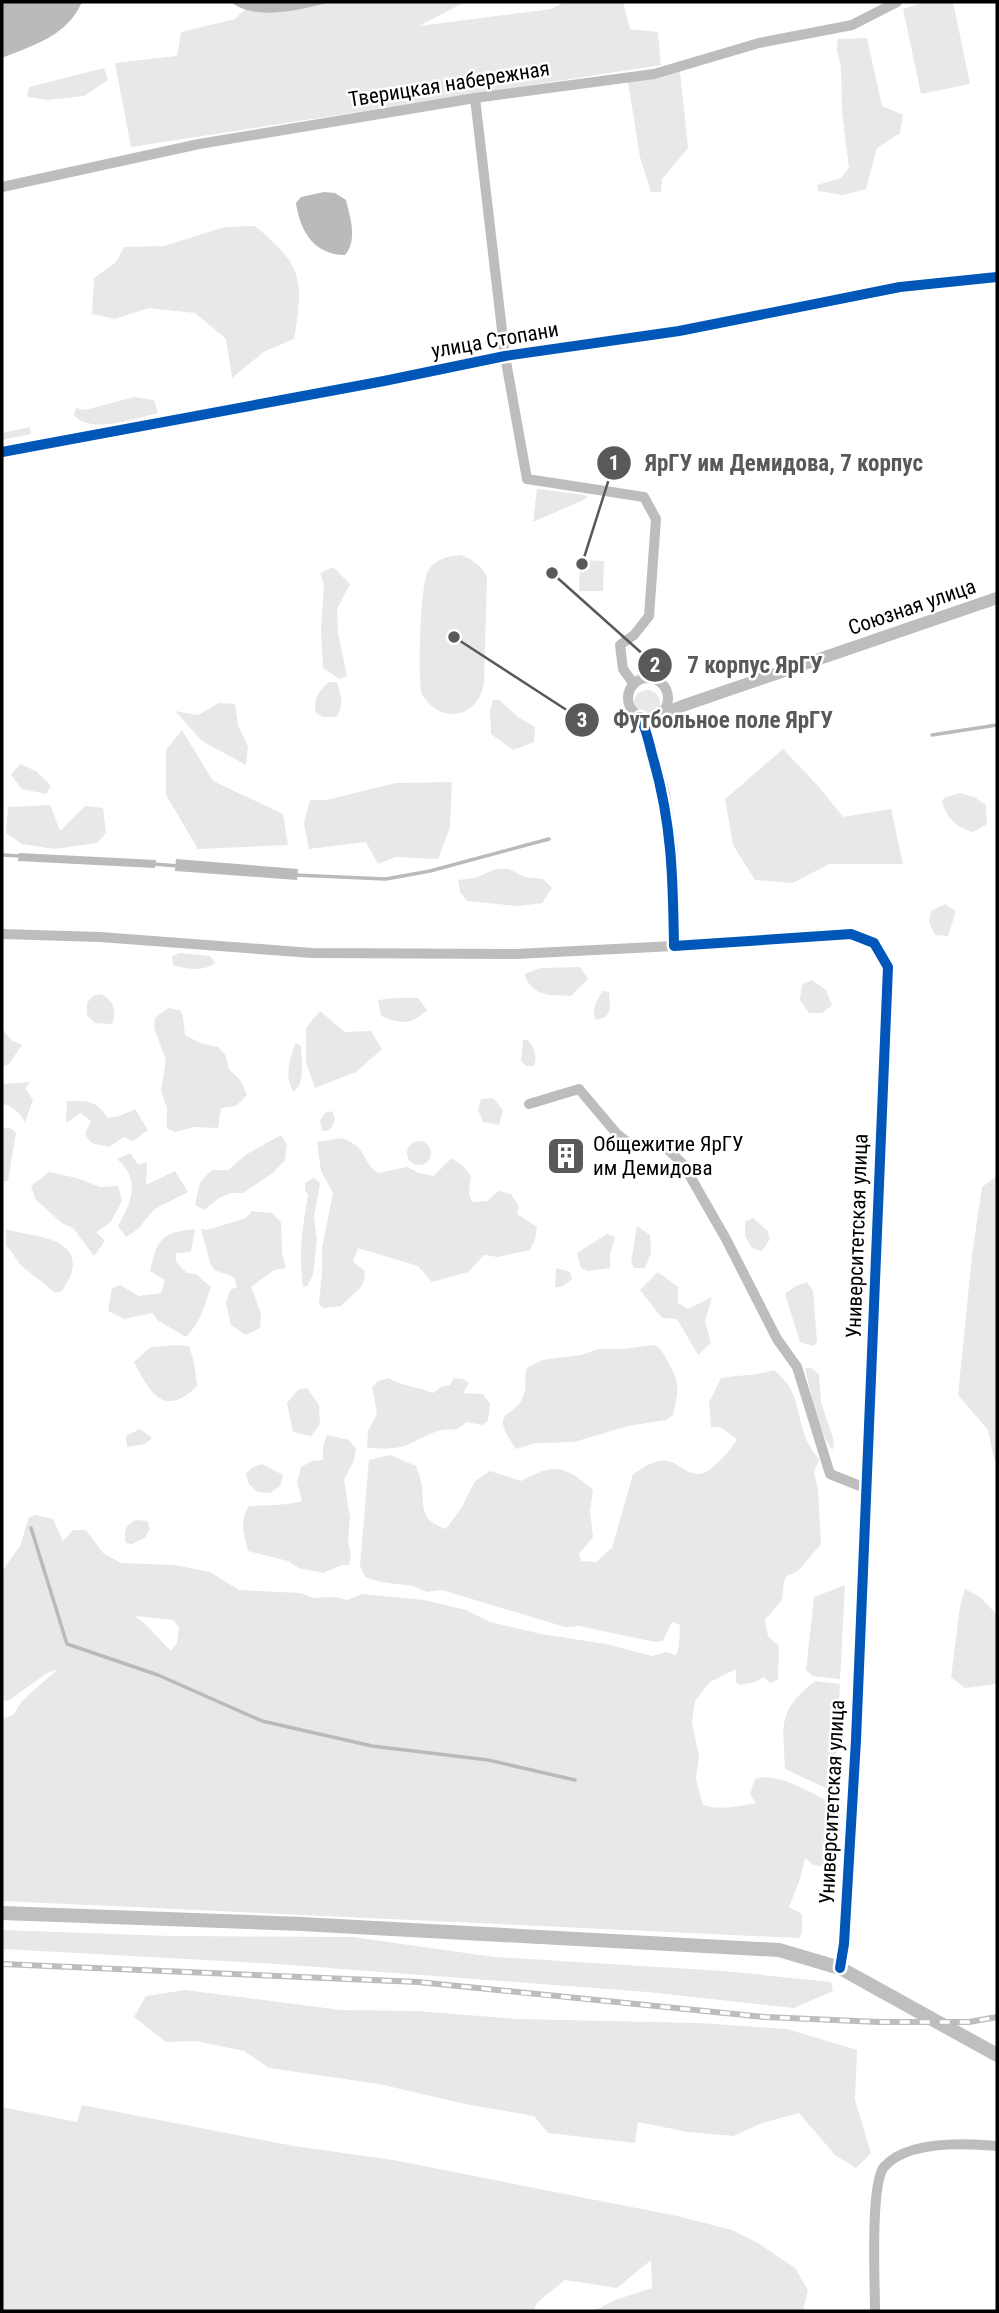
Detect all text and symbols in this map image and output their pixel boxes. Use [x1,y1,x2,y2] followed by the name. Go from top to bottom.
[347,56,551,112] street label: Тверицкая набережная
[430,317,560,363] street label: улица Стопани
[596,441,937,485] callout: ЯрГУ им Демидова, 7 корпус
[644,450,923,477] text: ЯрГУ им Демидова, 7 корпус
[609,451,619,475] text: 1
[845,574,979,640] street label: Союзная улица
[638,643,836,687] callout: 7 корпус ЯрГУ
[687,652,823,679] text: 7 корпус ЯрГУ
[650,653,660,677] text: 2
[564,698,848,742] callout: Футбольное поле ЯрГУ
[613,707,833,734] text: Футбольное поле ЯрГУ
[577,708,587,732] text: 3
[593,1132,744,1180] place label: Общежитие ЯрГУ им Демидова
[841,1133,873,1339] street label: Университетская улица
[545,1135,587,1177] building icon: Общежитие ЯрГУ им Демидова
[815,1699,849,1905] street label: Университетская улица

